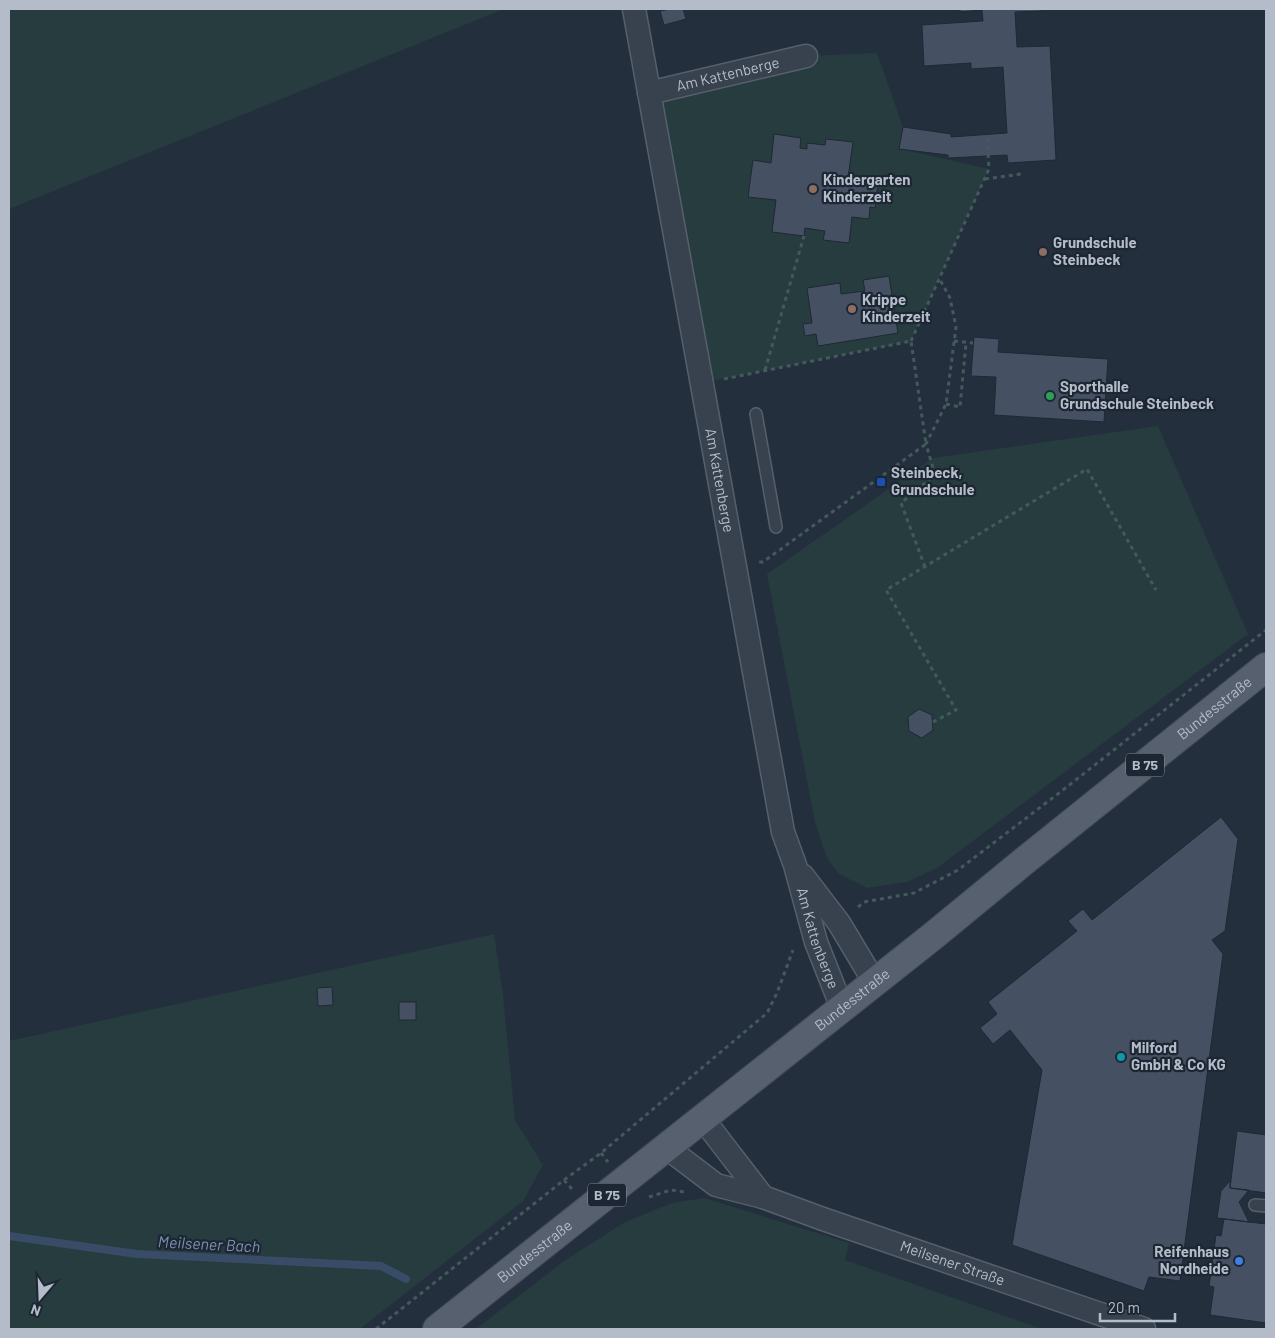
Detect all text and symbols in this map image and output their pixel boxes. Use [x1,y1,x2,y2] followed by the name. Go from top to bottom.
[674,53,781,94] street label: Am Kattenberge
[823,170,911,205] place label: Kindergarten Kinderzeit
[807,183,819,195] marker: Kindergarten Kinderzeit
[1053,233,1137,268] place label: Grundschule Steinbeck
[1037,246,1049,258] marker: Grundschule Steinbeck
[862,290,931,325] place label: Krippe Kinderzeit
[846,303,858,315] marker: Krippe Kinderzeit
[1060,377,1214,412] place label: Sporthalle Grundschule Steinbeck
[1044,390,1056,402] marker: Sporthalle Grundschule Steinbeck
[702,427,739,534] street label: Am Kattenberge
[891,463,975,498] place label: Steinbeck, Grundschule
[875,476,887,488] marker: Steinbeck, Grundschule
[1173,672,1255,743] street label: Bundesstraße
[1126,754,1164,776] road number: B 75
[794,885,843,991] street label: Am Kattenberge
[811,964,893,1034] street label: Bundesstraße
[1131,1038,1226,1073] place label: Milford GmbH & Co KG
[1115,1051,1127,1063] marker: Milford GmbH & Co KG
[588,1184,626,1206] road number: B 75
[493,1215,575,1286] street label: Bundesstraße
[157,1231,261,1256] water label: Meilsener Bach
[898,1236,1007,1289] street label: Meilsener Straße
[1154,1242,1229,1277] place label: Reifenhaus Nordheide
[1233,1255,1245,1267] marker: Reifenhaus Nordheide
[15,1273,65,1323] north arrow
[1100,1290,1175,1322] scale bar
[1108,1298,1140,1316] text: 20 m
[28,1301,43,1320] text: N

